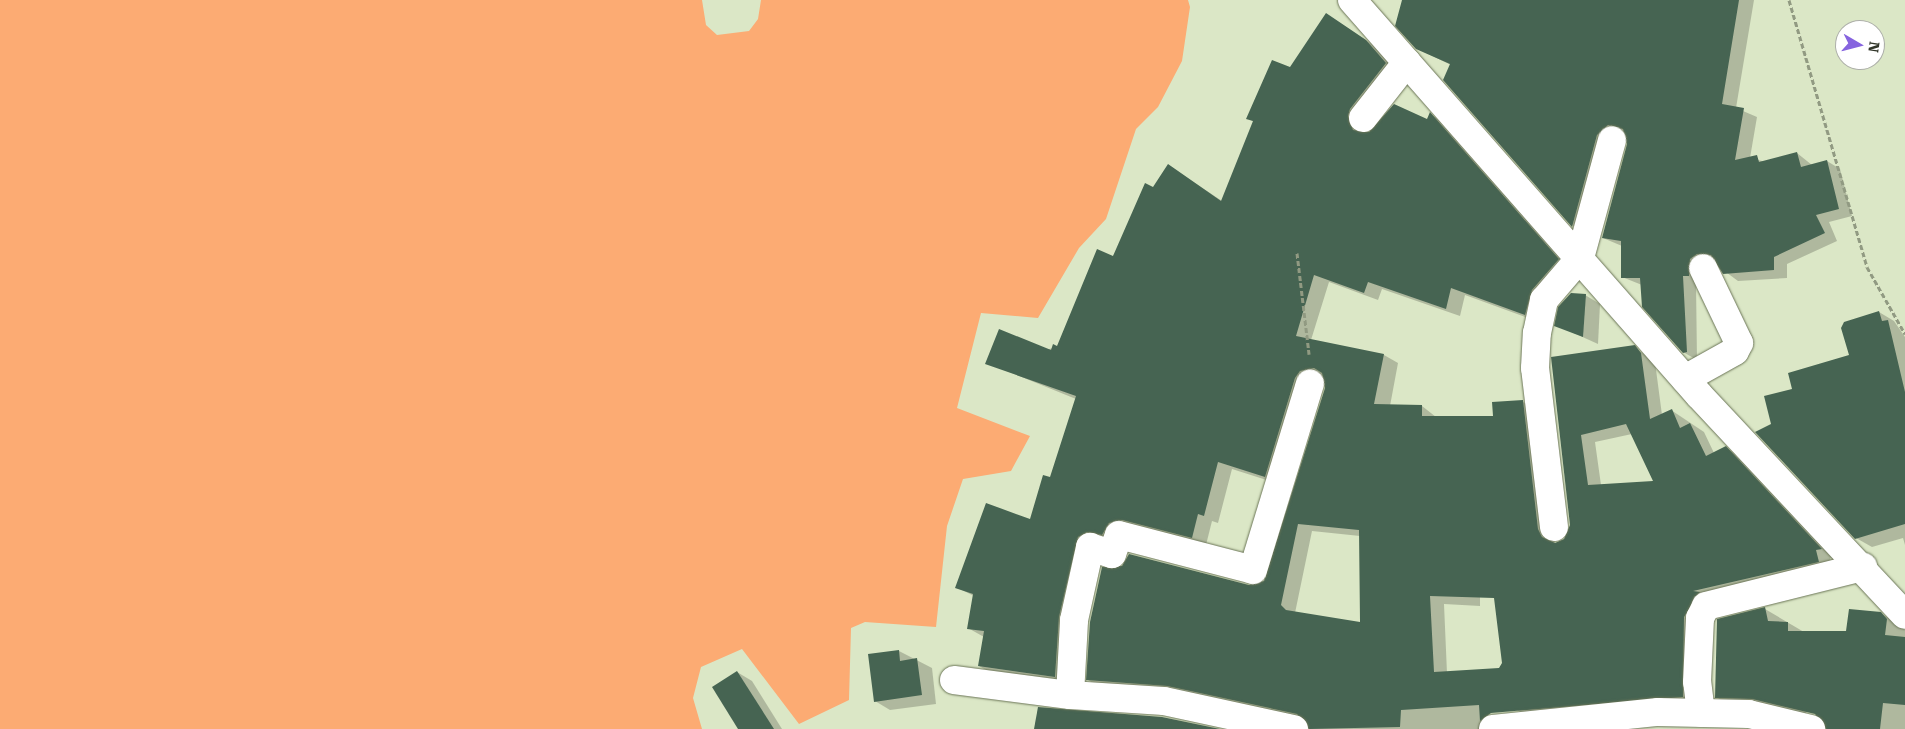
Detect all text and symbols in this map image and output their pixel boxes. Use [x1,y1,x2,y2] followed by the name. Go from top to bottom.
[1835,20,1885,70] north arrow
[1865,40,1883,53] text: N

